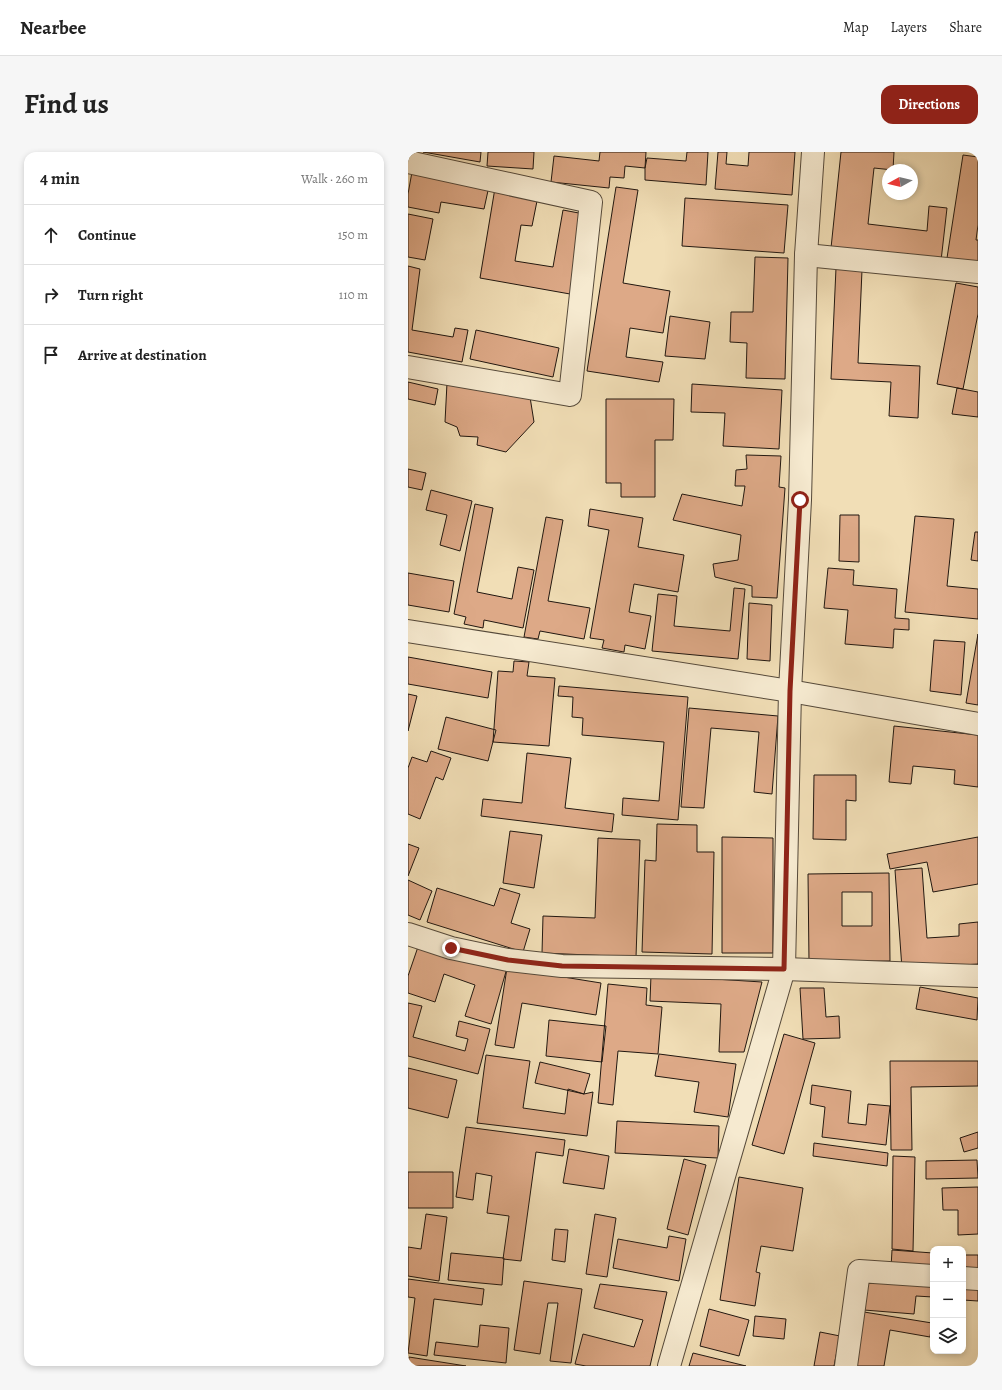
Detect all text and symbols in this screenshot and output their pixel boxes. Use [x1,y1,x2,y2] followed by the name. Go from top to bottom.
[20,15,86,41] text: Nearbee
[843,18,869,37] text: Map
[891,18,927,37] text: Layers
[949,18,982,37] text: Share
[24,85,109,123] text: Find us
[881,85,978,124] button: Directions
[882,164,918,200] north arrow
[40,167,80,190] text: 4 min
[301,170,368,187] text: Walk · 260 m
[40,224,62,246] icon: ahead
[78,225,136,245] text: Continue
[338,226,368,243] text: 150 m
[40,284,62,306] icon: right
[78,285,143,305] text: Turn right
[339,286,368,303] text: 110 m
[40,344,62,366] icon: arrive
[78,345,207,365] text: Arrive at destination
[791,491,809,509] route start
[442,939,460,957] route end
[930,1246,966,1354] map controls
[930,1246,966,1282] button: +
[930,1282,966,1318] button: −
[930,1318,966,1354] button: layers

